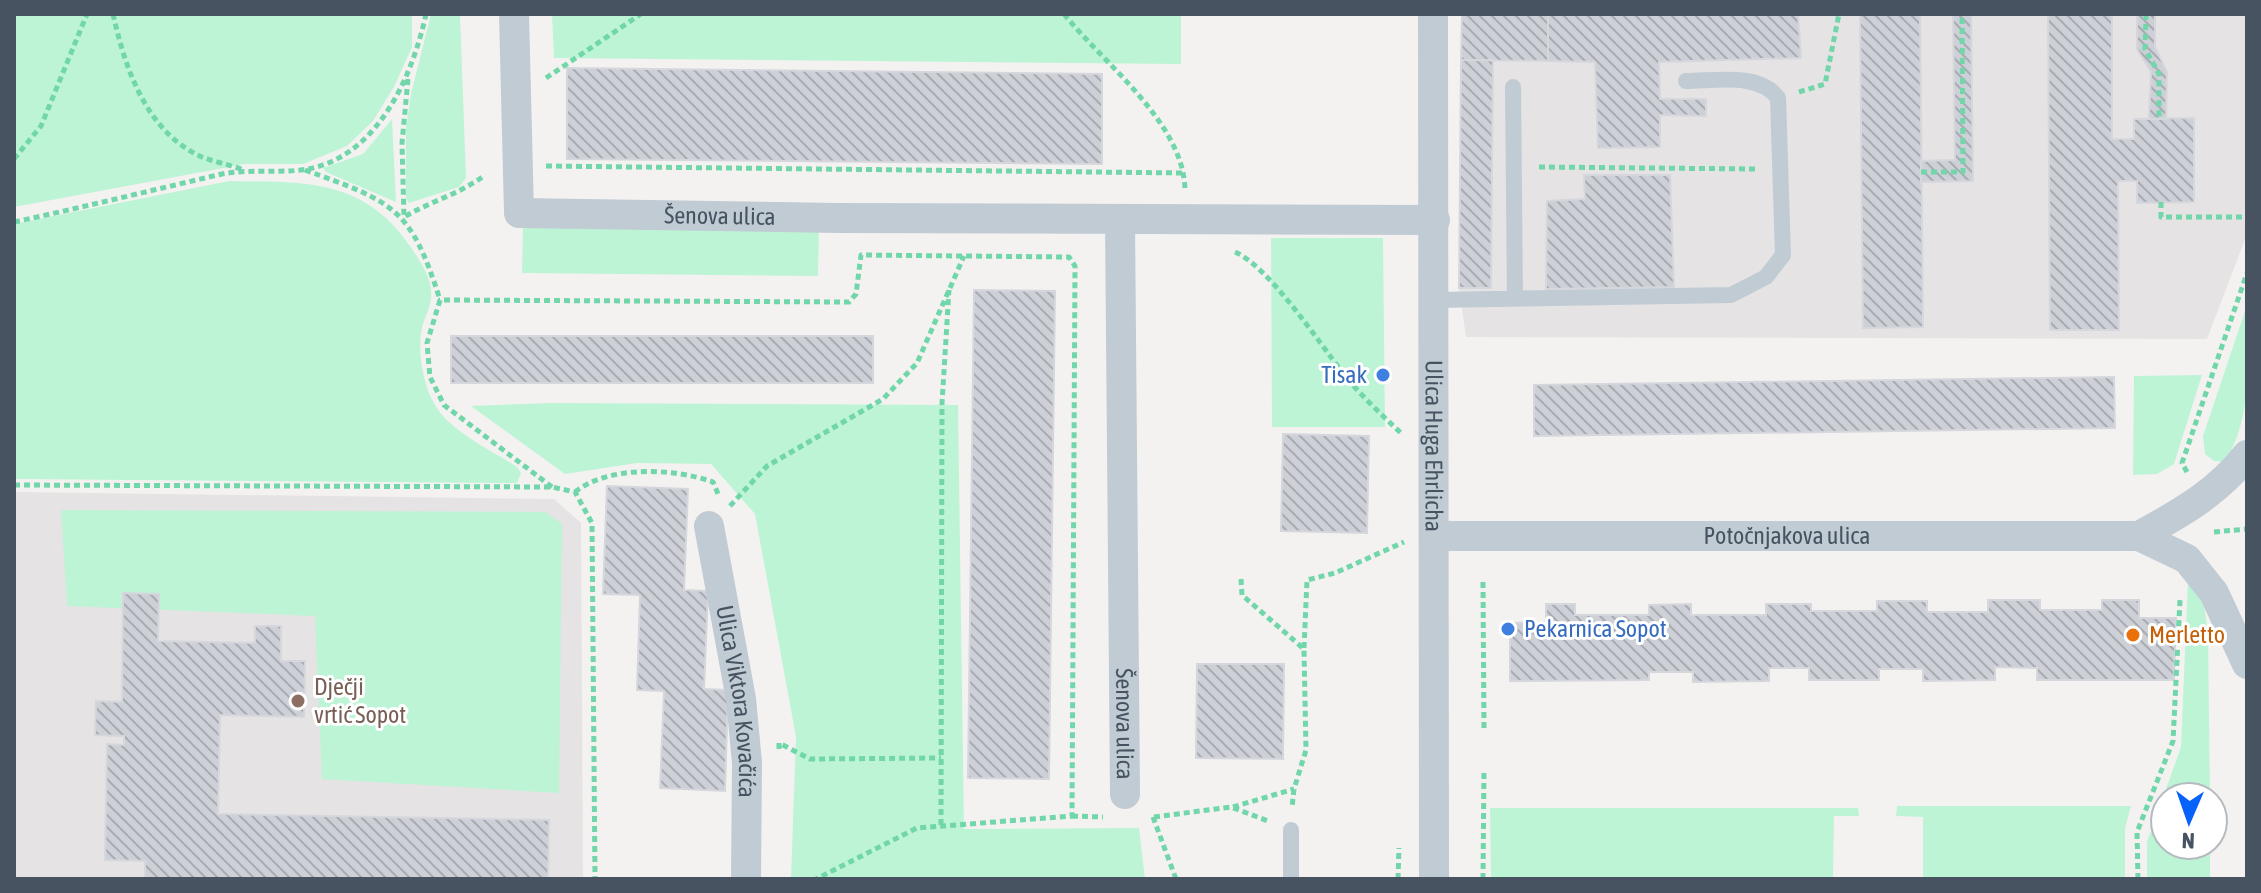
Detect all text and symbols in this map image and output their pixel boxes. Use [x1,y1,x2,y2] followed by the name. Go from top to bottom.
[664,201,776,230] street label: Šenova ulica
[1420,360,1448,532] street label: Ulica Huga Ehrlicha
[1321,361,1367,388] place label: Tisak
[1374,366,1392,384] marker: Tisak
[1704,522,1870,549] street label: Potočnjakova ulica
[711,603,761,798] street label: Ulica Viktora Kovačića
[1524,615,1667,642] place label: Pekarnica Sopot
[1499,620,1517,638] marker: Pekarnica Sopot
[2149,621,2225,648] place label: Merletto
[2124,626,2142,644] marker: Merletto
[1111,668,1139,780] street label: Šenova ulica
[314,673,406,728] place label: Dječji vrtić Sopot
[289,692,307,710] marker: Dječji vrtić Sopot
[2149,781,2229,861] north arrow
[2181,828,2195,854] text: N

